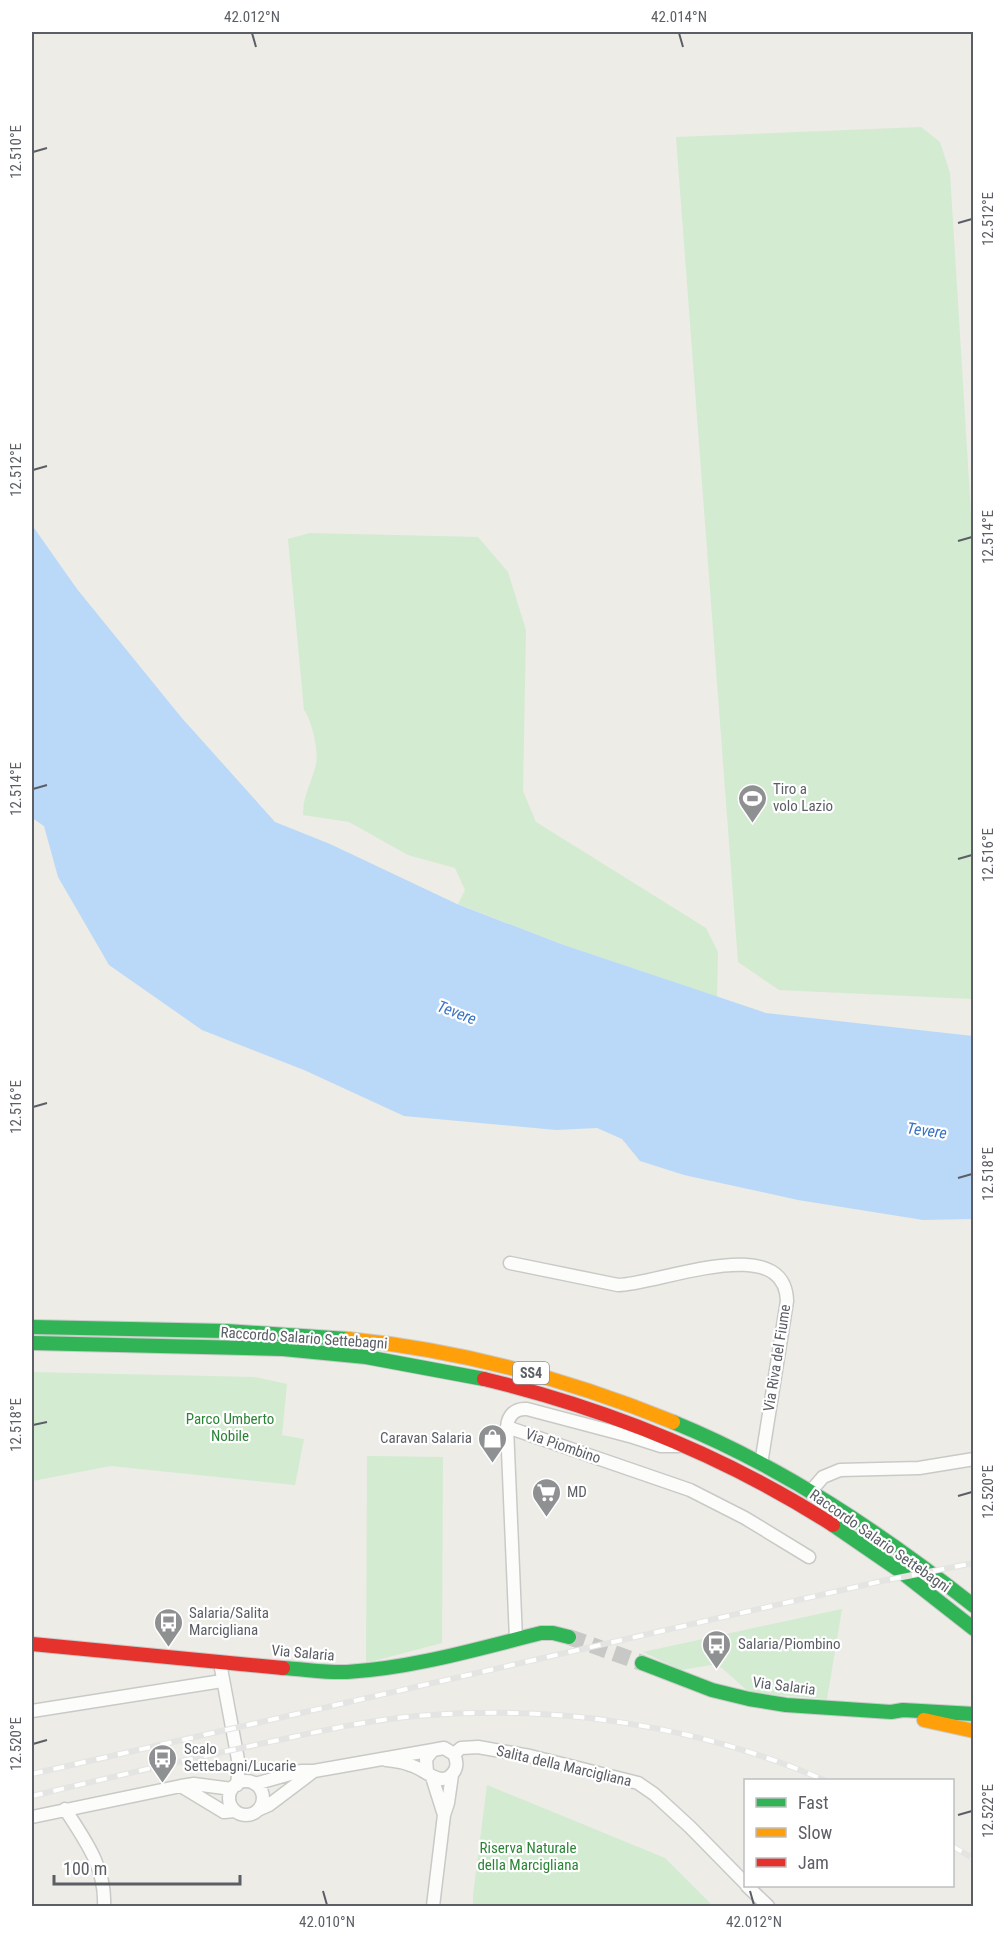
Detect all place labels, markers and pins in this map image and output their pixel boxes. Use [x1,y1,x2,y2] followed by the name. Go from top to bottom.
[773,780,833,815] place label: Tiro a volo Lazio
[736,782,768,824] sports icon: Tiro a volo Lazio
[477,1422,509,1464] shop icon: Caravan Salaria
[380,1429,472,1447] place label: Caravan Salaria
[530,1476,562,1518] supermarket icon: MD
[567,1483,587,1501] place label: MD
[189,1604,269,1639] place label: Salaria/Salita Marcigliana
[152,1606,184,1648] bus stop icon: Salaria/Salita Marcigliana
[701,1628,733,1670] bus stop icon: Salaria/Piombino
[738,1635,841,1653] place label: Salaria/Piombino
[184,1740,296,1775] place label: Scalo Settebagni/Lucarie
[147,1742,179,1784] bus stop icon: Scalo Settebagni/Lucarie

